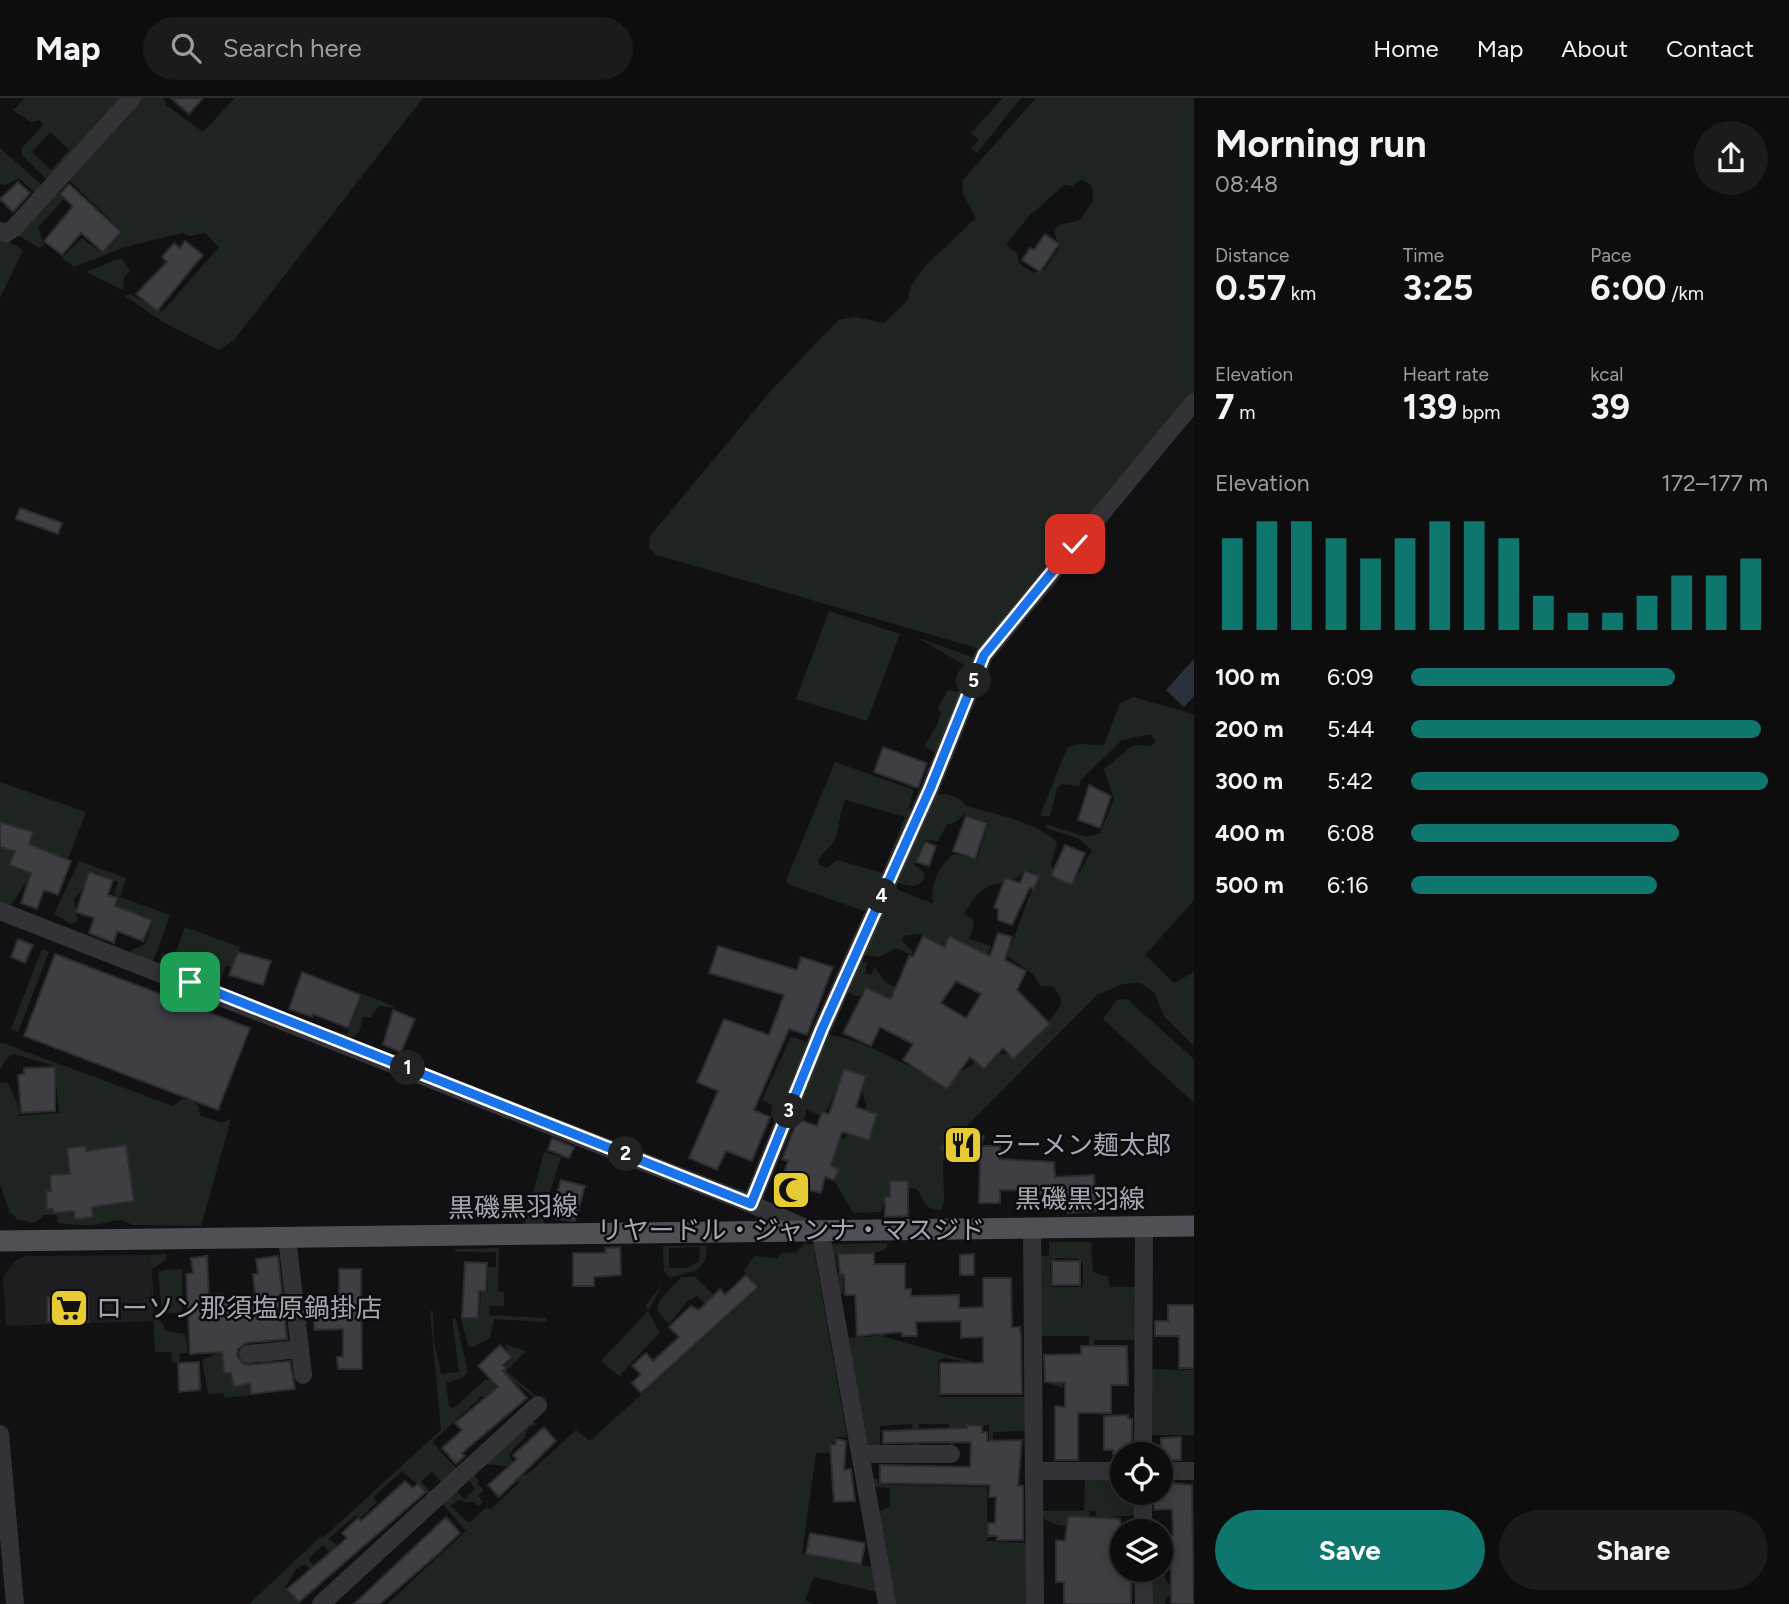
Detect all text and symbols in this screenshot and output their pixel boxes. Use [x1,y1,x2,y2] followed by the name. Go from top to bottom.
[143,17,633,80] search box
[35,29,101,68] text: Map
[167,29,205,67] icon: search
[223,32,362,64] text: Search here
[1373,34,1439,63] text: Home
[1477,34,1523,63] text: Map
[1561,34,1628,63] text: About
[1666,34,1754,63] text: Contact
[1215,121,1427,167] text: Morning run
[1694,121,1768,195] button: share
[1215,170,1278,198] text: 08:48
[1215,244,1289,267] text: Distance
[1403,244,1444,267] text: Time
[1590,244,1631,267] text: Pace
[1215,267,1286,309] text: 0.57
[1403,267,1473,309] text: 3:25
[1590,267,1667,309] text: 6:00
[1286,282,1316,305] text: km
[1667,282,1704,305] text: /km
[1215,363,1293,386] text: Elevation
[1403,363,1489,386] text: Heart rate
[1590,363,1624,386] text: kcal
[1215,386,1234,428] text: 7
[1403,386,1457,428] text: 139
[1590,386,1630,428] text: 39
[1234,401,1255,424] text: m
[1457,401,1500,424] text: bpm
[1215,469,1310,497] text: Elevation
[1661,469,1768,497] text: 172–177 m
[1045,514,1105,574] pin
[1056,525,1094,563] icon: check
[1215,663,1280,691] text: 100 m
[1327,663,1374,691] text: 6:09
[956,664,992,698] pin: 5
[968,669,979,692] text: 5
[1215,715,1284,743] text: 200 m
[1327,715,1375,743] text: 5:44
[1215,767,1283,795] text: 300 m
[1327,767,1373,795] text: 5:42
[1215,819,1285,847] text: 400 m
[1327,819,1375,847] text: 6:08
[1215,871,1284,899] text: 500 m
[1327,871,1368,899] text: 6:16
[864,878,900,914] pin: 4
[875,884,888,907] text: 4
[160,952,220,1012] pin
[171,963,209,1001] icon: arrive
[390,1051,426,1086] pin: 1
[403,1056,412,1079] text: 1
[772,1094,806,1128] pin: 3
[783,1099,794,1122] text: 3
[942,1124,984,1166] restaurant icon: ラーメン麺太郎
[990,1129,1171,1161] place label: ラーメン麺太郎
[608,1136,644,1172] pin: 2
[620,1142,631,1165] text: 2
[770,1169,812,1211] mosque icon: リヤードル・ジャンナ・マスジド
[1015,1183,1145,1215] street label: 黒磯黒羽線
[448,1190,578,1224] street label: 黒磯黒羽線
[597,1214,985,1246] place label: リヤードル・ジャンナ・マスジド
[48,1287,90,1329] supermarket icon: ローソン那須塩原鍋掛店
[96,1292,382,1324] place label: ローソン那須塩原鍋掛店
[1110,1442,1173,1582] map controls
[1110,1442,1173,1505] button: locate
[1215,1510,1485,1590] button: Save
[1499,1510,1768,1590] button: Share
[1110,1519,1173,1582] button: layers

